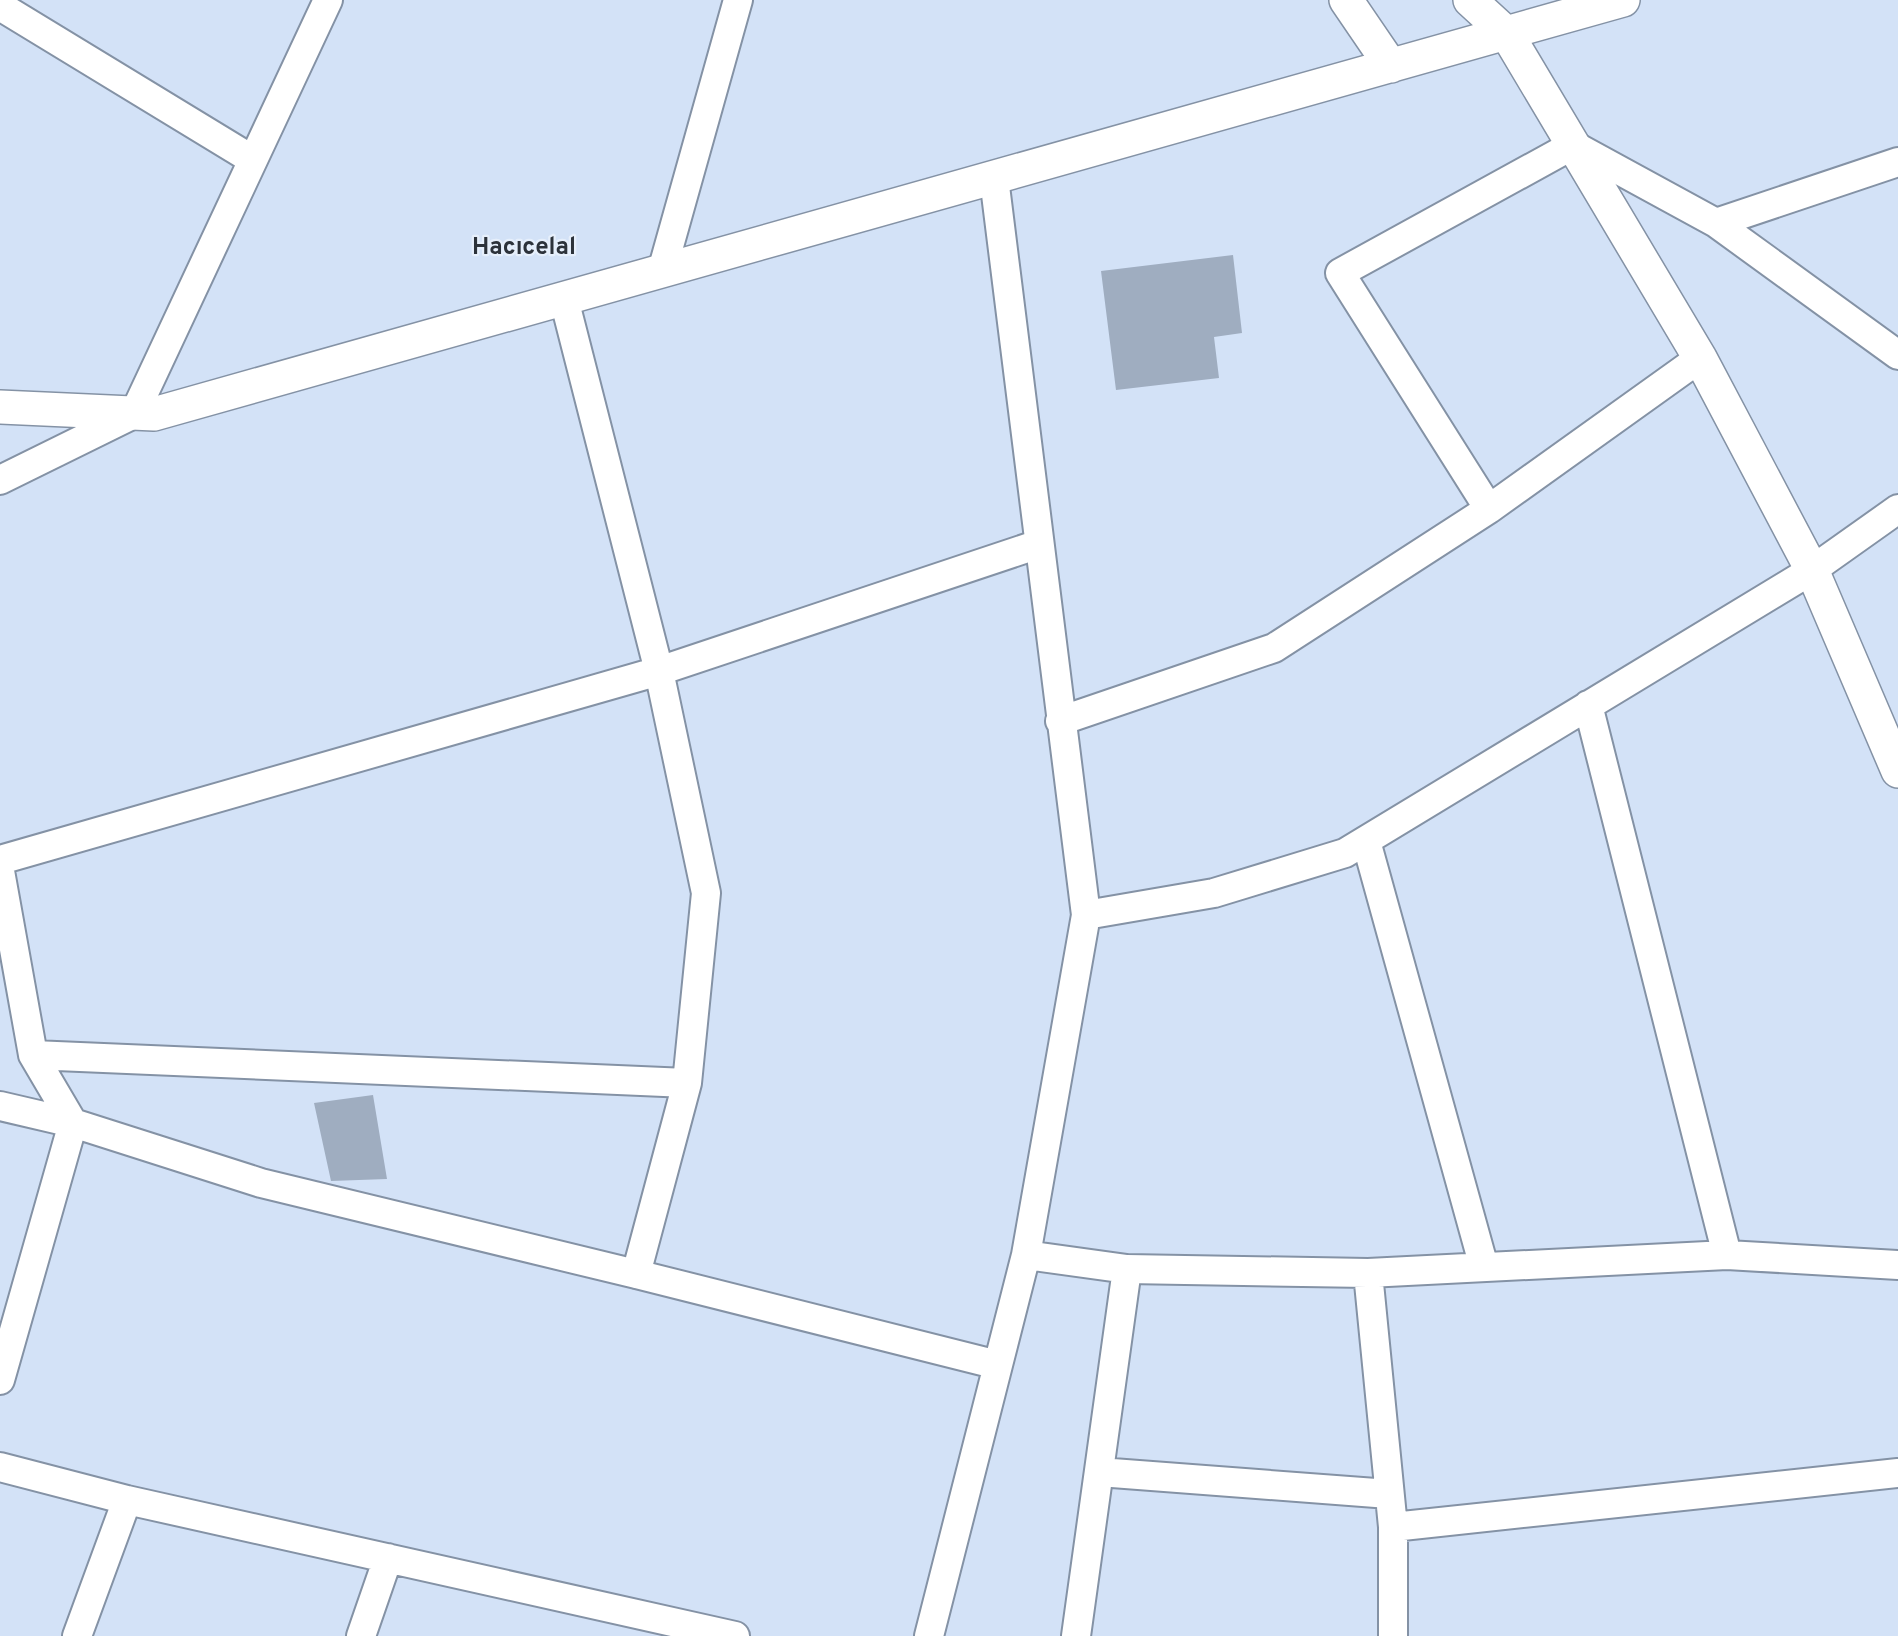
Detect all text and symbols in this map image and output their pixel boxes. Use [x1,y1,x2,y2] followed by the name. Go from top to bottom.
[472,233,576,263] district label: Hacıcelal

